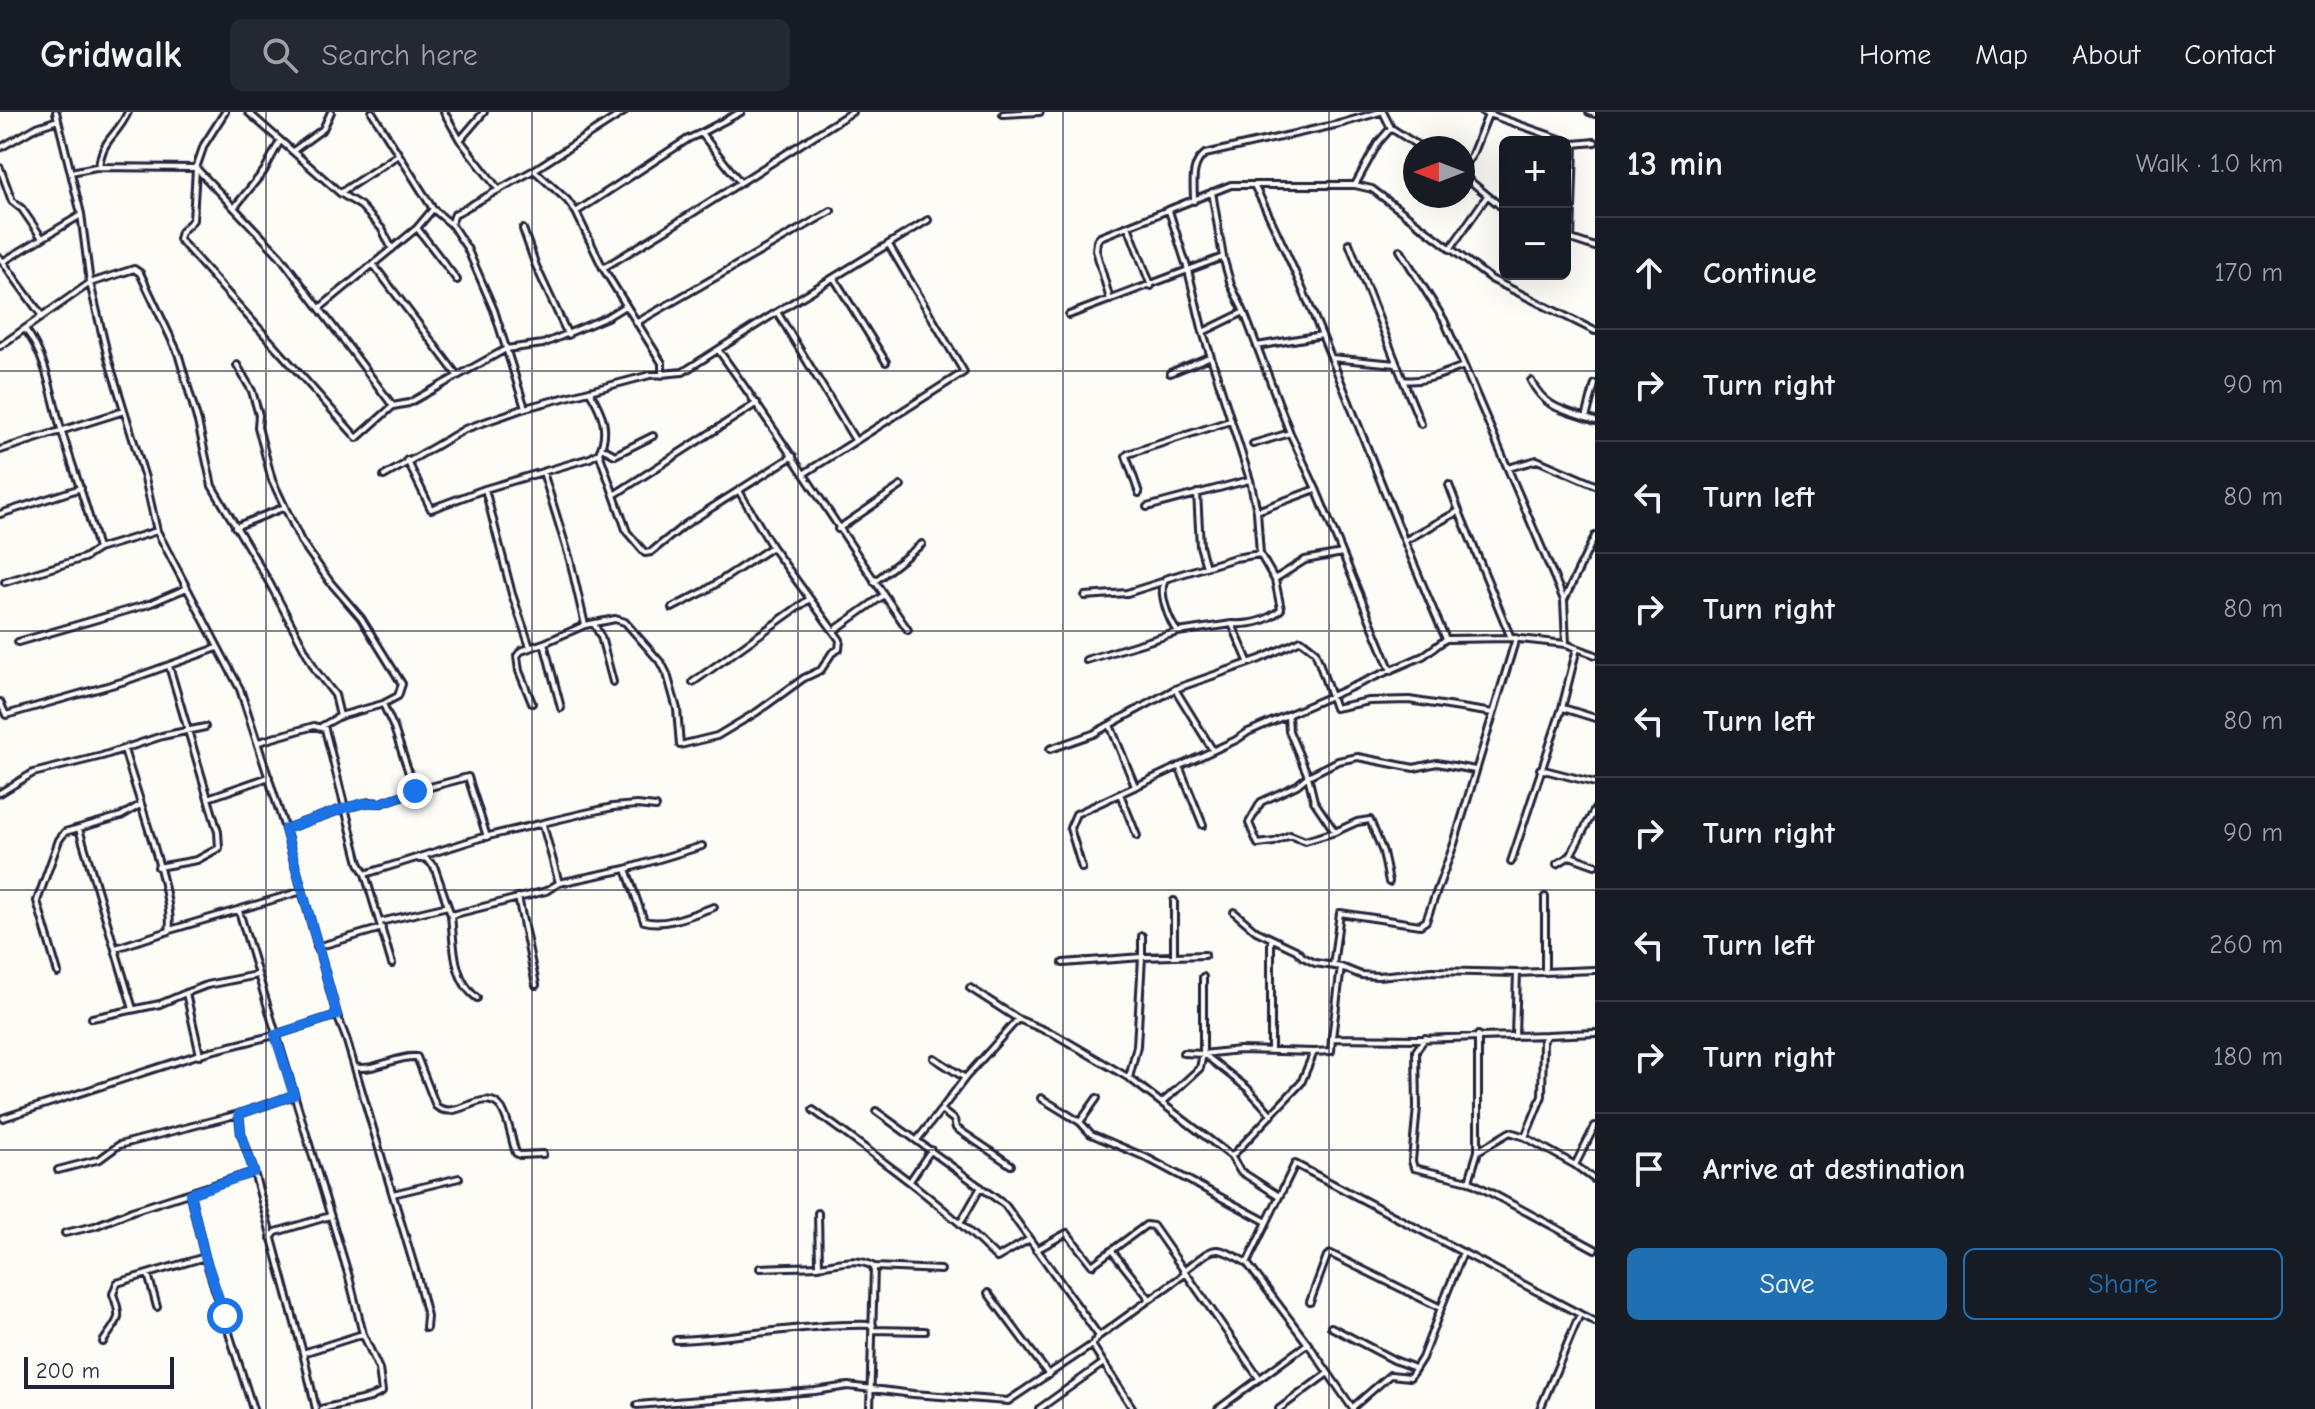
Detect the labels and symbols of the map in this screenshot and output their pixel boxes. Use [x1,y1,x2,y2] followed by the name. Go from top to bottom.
[1403,136,1475,208] north arrow
[397,773,433,809] route end
[207,1298,243,1334] route start
[24,1353,174,1389] scale bar

